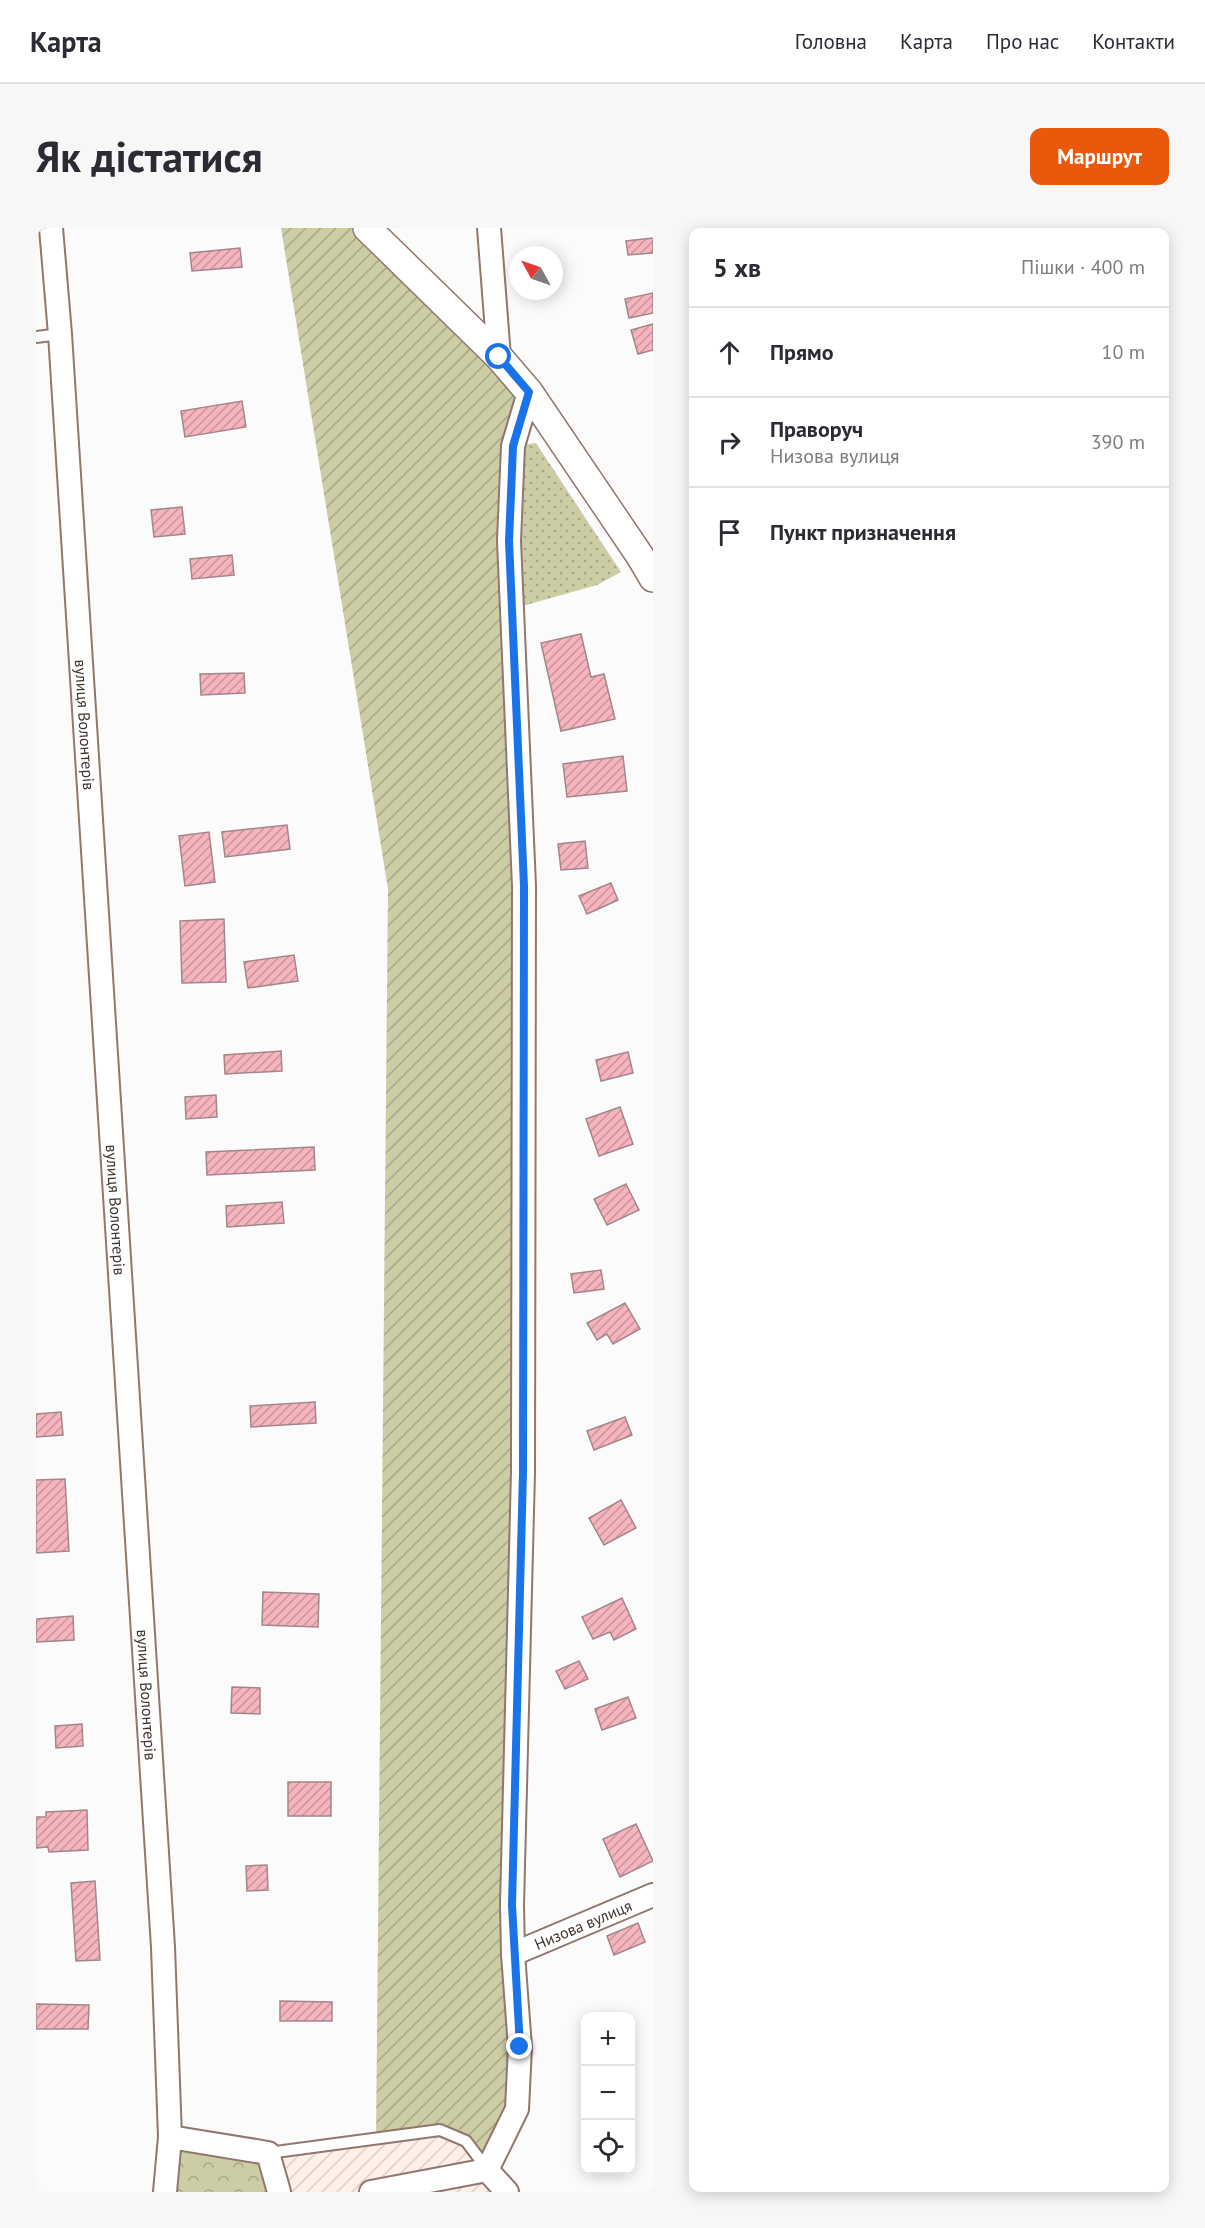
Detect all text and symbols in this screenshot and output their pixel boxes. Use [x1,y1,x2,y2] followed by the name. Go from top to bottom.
[30,23,102,60] text: Карта
[795,28,867,55] text: Головна
[900,28,953,55] text: Карта
[986,28,1059,55] text: Про нас
[1092,28,1175,55] text: Контакти
[1030,128,1169,185] button: Маршрут
[36,129,263,184] text: Як дістатися
[509,246,563,300] north arrow
[713,251,761,284] text: 5 хв
[1021,254,1145,280] text: Пішки · 400 m
[713,336,746,369] icon: ahead
[770,338,833,366] text: Прямо
[1102,339,1145,365] text: 10 m
[485,343,511,369] route start
[770,415,863,443] text: Праворуч
[713,426,746,459] icon: right
[1091,429,1145,455] text: 390 m
[770,443,900,469] text: Низова вулиця
[713,516,746,549] icon: arrive
[770,518,956,546] text: Пункт призначення
[71,659,99,791] street label: вулиця Волонтерів
[102,1144,130,1276] street label: вулиця Волонтерів
[133,1629,161,1761] street label: вулиця Волонтерів
[531,1895,635,1954] street label: Низова вулиця
[581,2012,635,2174] map controls
[581,2012,635,2066] button: +
[506,2033,532,2059] route end
[581,2066,635,2120] button: −
[581,2120,635,2174] button: locate

